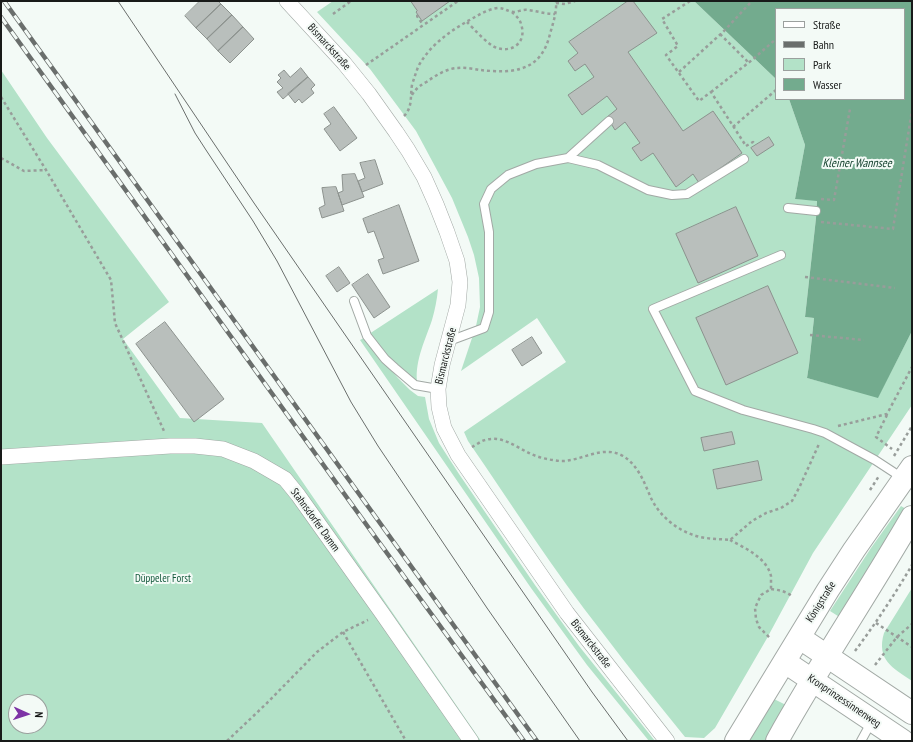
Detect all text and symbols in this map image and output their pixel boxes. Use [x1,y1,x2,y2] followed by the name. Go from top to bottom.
[775,8,905,100] legend
[813,17,840,32] text: Straße
[305,21,353,73] street label: Bismarckstraße
[813,37,834,52] text: Bahn
[813,57,831,72] text: Park
[813,77,842,92] text: Wasser
[822,157,892,171] water label: Kleiner Wannsee
[433,326,459,386] street label: Bismarckstraße
[288,486,342,554] street label: Stahnsdorfer Damm
[135,572,191,586] park label: Düppeler Forst
[803,579,839,625] street label: Königstraße
[568,617,614,671] street label: Bismarckstraße
[805,672,883,730] street label: Kronprinzessinnenweg
[8,694,48,734] north arrow
[32,711,46,718] text: N

